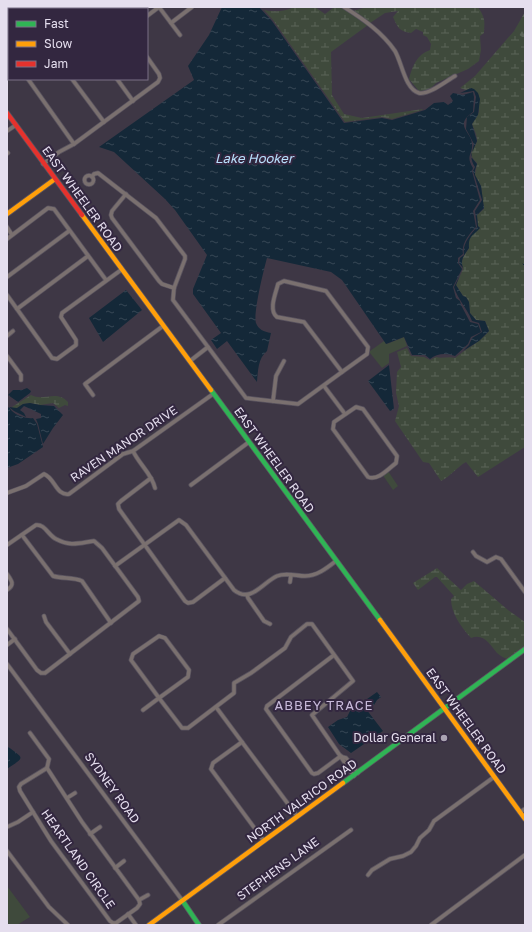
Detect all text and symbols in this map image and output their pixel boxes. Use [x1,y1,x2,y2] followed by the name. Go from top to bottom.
[8,8,148,80] legend
[44,16,69,31] text: Fast
[44,36,72,51] text: Slow
[44,56,68,71] text: Jam
[39,143,126,255] street label: EAST WHEELER ROAD
[215,150,295,166] water label: Lake Hooker
[67,402,180,485] street label: RAVEN MANOR DRIVE
[231,404,318,516] street label: EAST WHEELER ROAD
[423,665,510,777] street label: EAST WHEELER ROAD
[275,697,373,713] district label: ABBEY TRACE
[353,730,436,745] place label: Dollar General
[439,733,449,743] marker: Dollar General
[82,749,143,826] street label: SYDNEY ROAD
[244,756,360,846] street label: NORTH VALRICO ROAD
[38,806,118,911] street label: HEARTLAND CIRCLE
[234,834,322,903] street label: STEPHENS LANE

